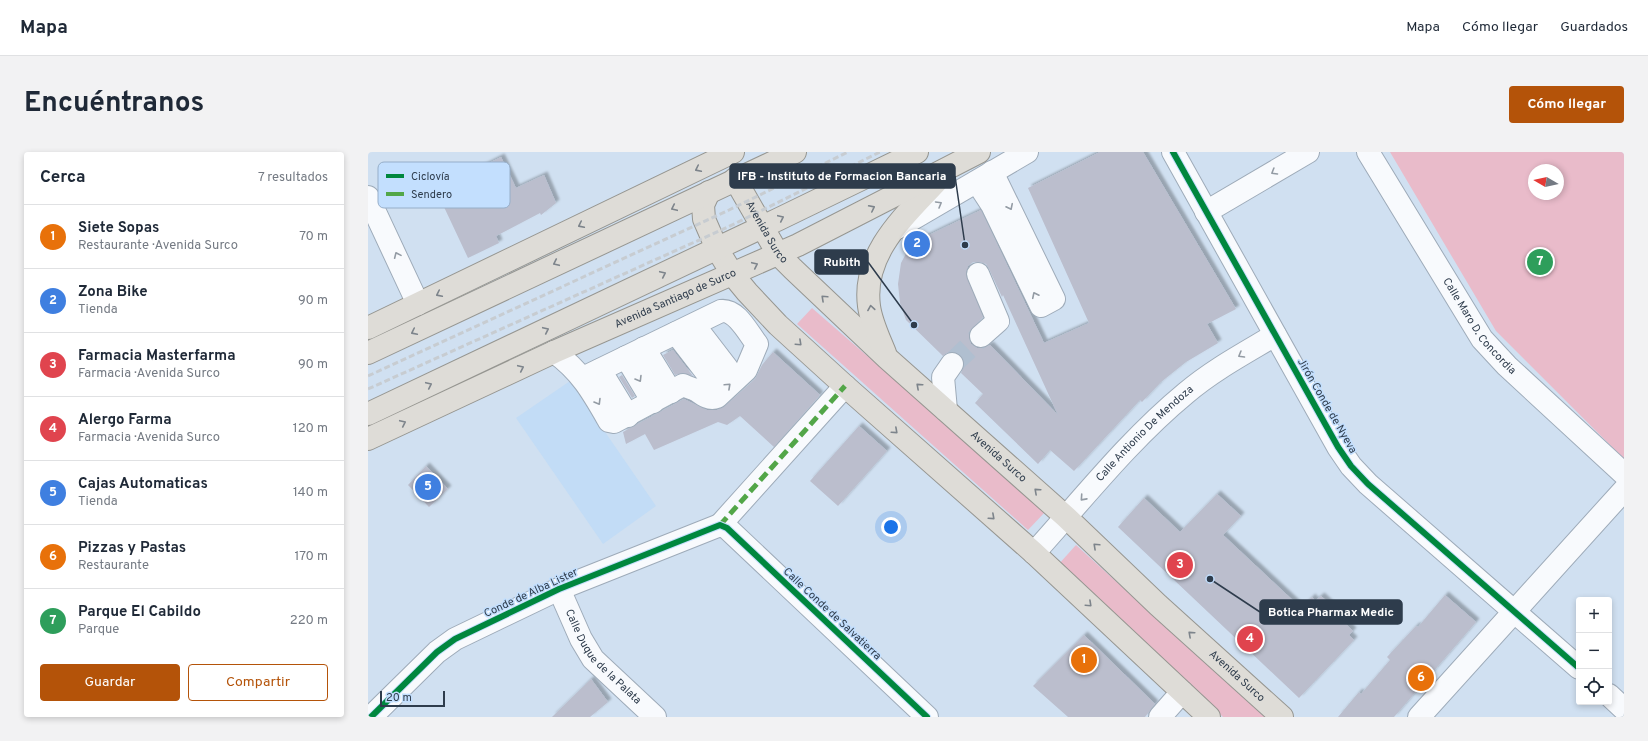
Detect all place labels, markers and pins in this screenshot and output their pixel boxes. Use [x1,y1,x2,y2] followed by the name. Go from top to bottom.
[730,164,955,188] callout: IFB - Instituto de Formacion Bancaria
[904,229,930,259] pin: 2
[1527,247,1553,277] pin: 7
[815,250,868,274] callout: Rubith
[415,472,441,502] pin: 5
[1167,550,1193,580] pin: 3
[1260,600,1402,624] callout: Botica Pharmax Medic
[1237,624,1263,654] pin: 4
[1071,645,1097,675] pin: 1
[1408,663,1434,693] pin: 6

